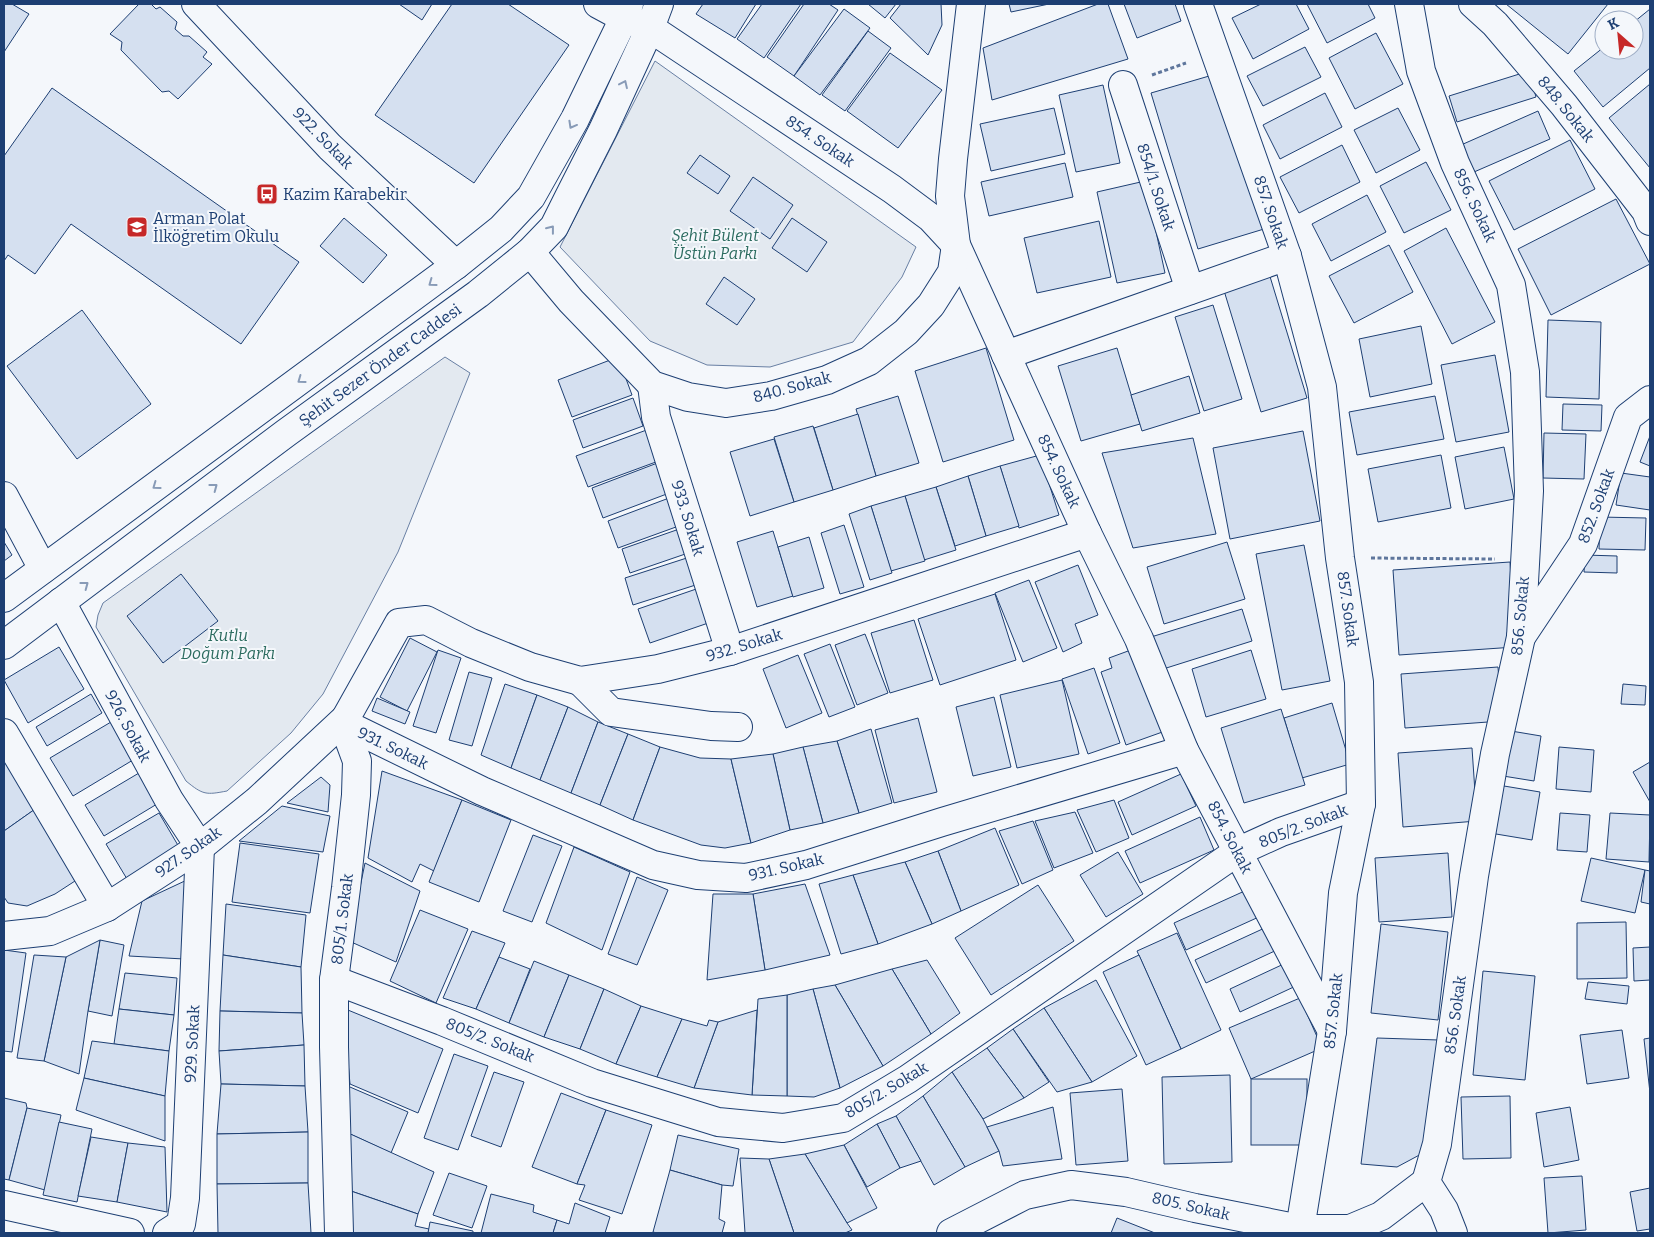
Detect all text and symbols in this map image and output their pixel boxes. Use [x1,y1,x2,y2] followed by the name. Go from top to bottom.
[1594,10,1644,60] north arrow
[1605,14,1622,34] text: K
[1534,72,1598,146] street label: 848. Sokak
[618,80,628,89] one-way arrow
[289,103,357,173] street label: 922. Sokak
[782,111,858,171] street label: 854. Sokak
[568,120,578,129] one-way arrow
[1133,141,1179,233] street label: 854/1. Sokak
[1450,165,1500,245] street label: 856. Sokak
[1250,173,1292,251] street label: 857. Sokak
[255,182,279,206] bus stop icon: Kazim Karabekir
[283,185,407,204] place label: Kazim Karabekir
[153,209,279,246] place label: Arman Polat İlköğretim Okulu
[125,215,149,239] school or university icon: Arman Polat İlköğretim Okulu
[546,225,555,234] one-way arrow
[671,226,759,263] park label: Şehit Bülent Üstün Parkı
[429,278,438,286] one-way arrow
[295,300,465,430] street label: Şehit Sezer Önder Caddesi
[751,367,833,407] street label: 840. Sokak
[298,374,307,382] one-way arrow
[1034,431,1084,511] street label: 854. Sokak
[1574,466,1618,546] street label: 852. Sokak
[668,478,708,558] street label: 933. Sokak
[153,481,162,489] one-way arrow
[208,484,217,492] one-way arrow
[1333,570,1363,648] street label: 857. Sokak
[1507,576,1533,656] street label: 856. Sokak
[79,582,88,590] one-way arrow
[704,624,784,666] street label: 932. Sokak
[181,626,275,663] park label: Kutlu Doğum Parkı
[101,687,155,765] street label: 926. Sokak
[355,723,431,773] street label: 931. Sokak
[1204,797,1256,877] street label: 854. Sokak
[1256,800,1350,852] street label: 805/2. Sokak
[151,822,225,882] street label: 927. Sokak
[747,849,825,885] street label: 931. Sokak
[327,872,357,966] street label: 805/1. Sokak
[1320,972,1346,1050] street label: 857. Sokak
[1440,974,1470,1056] street label: 856. Sokak
[180,1004,204,1084] street label: 929. Sokak
[443,1014,537,1066] street label: 805/2. Sokak
[841,1058,931,1122] street label: 805/2. Sokak
[1150,1188,1232,1224] street label: 805. Sokak

